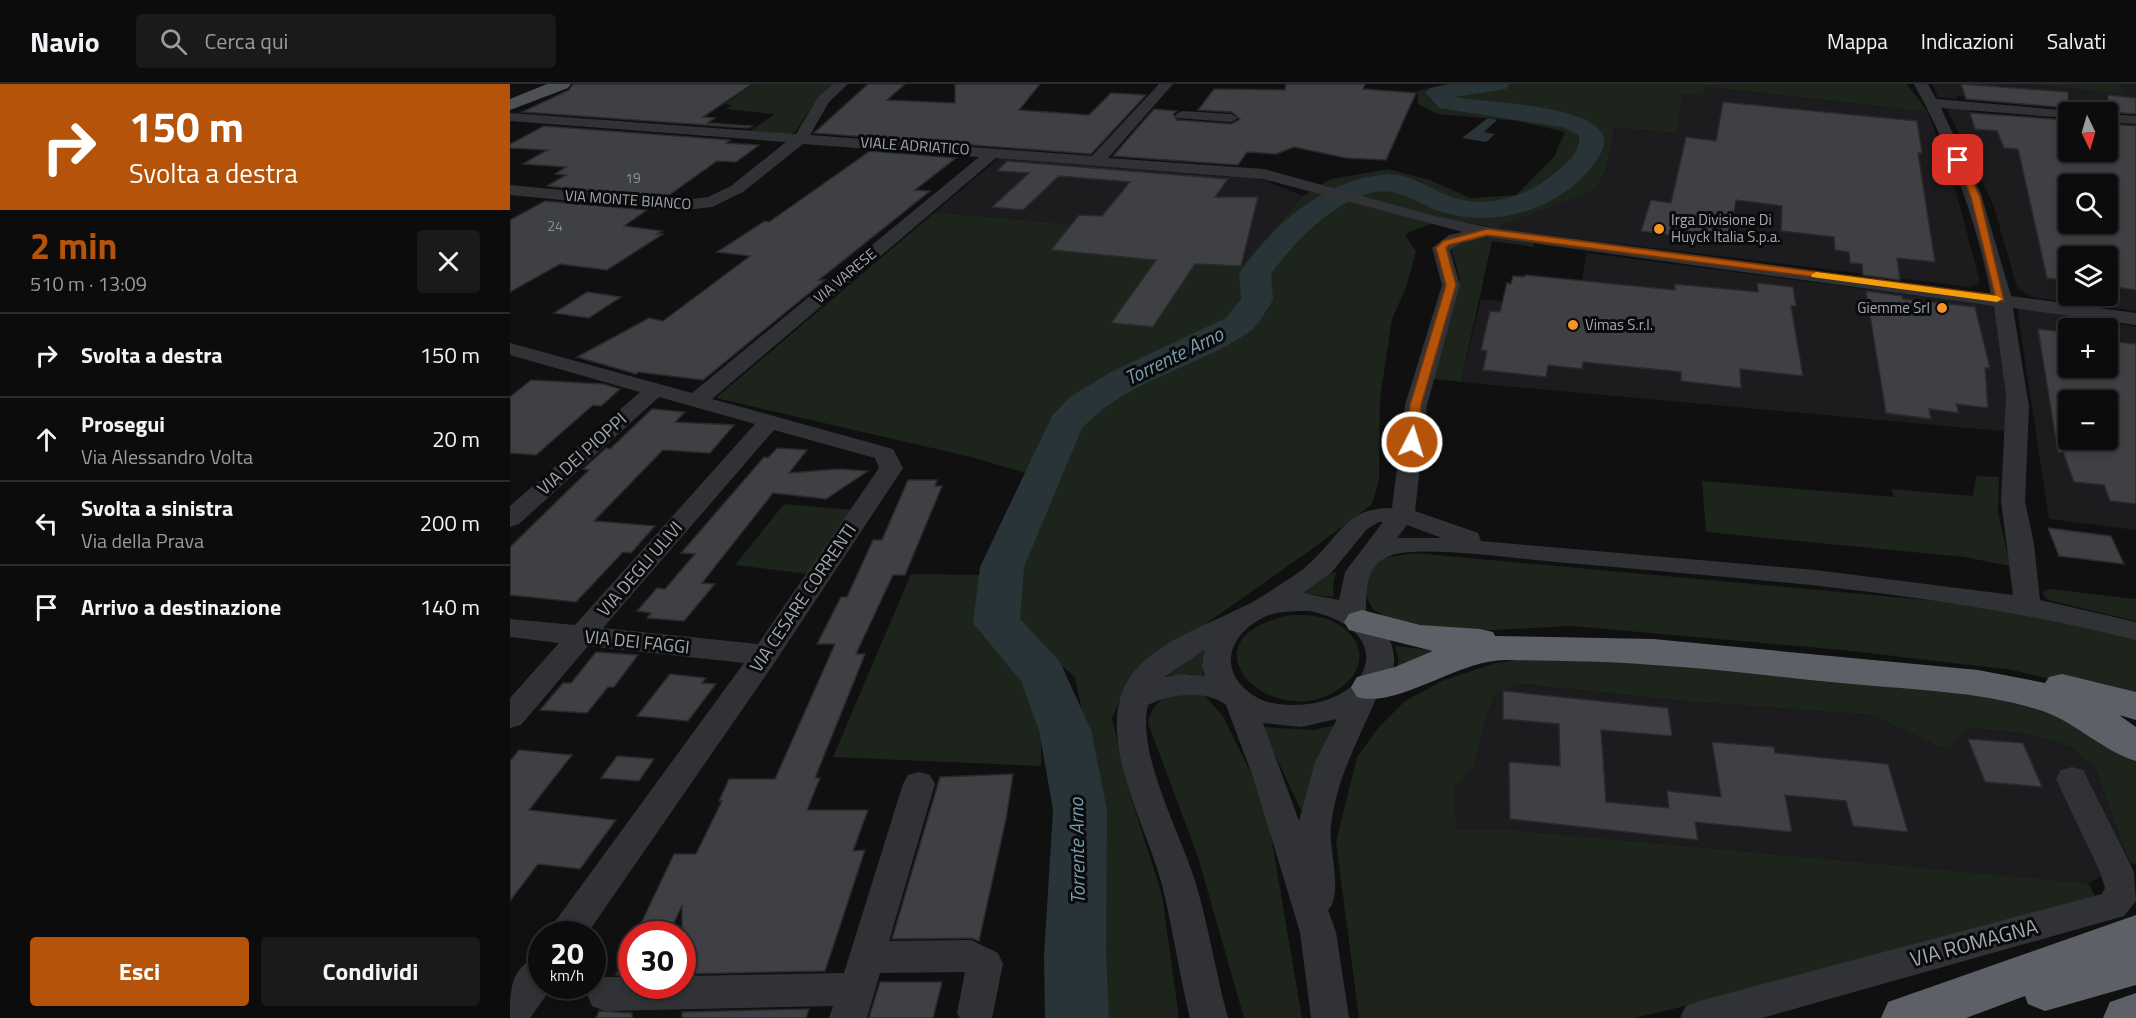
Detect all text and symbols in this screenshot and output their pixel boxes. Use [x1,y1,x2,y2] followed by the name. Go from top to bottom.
[136,14,556,68] search box
[30,20,100,63] text: Navio
[205,24,288,58] text: Cerca qui
[157,25,190,58] icon: search
[1827,25,1888,57] text: Mappa
[1921,25,2014,57] text: Indicazioni
[2047,25,2106,57] text: Salvati
[129,94,244,158] text: 150 m
[2058,102,2118,162] north arrow
[2058,102,2118,450] map controls
[30,108,108,186] icon: right
[860,130,970,161] street label: VIALE ADRIATICO
[1932,134,1983,185] pin
[1941,143,1974,176] icon: arrive
[129,152,298,193] text: Svolta a destra
[625,167,641,188] house number: 19
[2058,174,2118,234] button: search
[564,184,692,215] street label: VIA MONTE BIANCO
[1671,208,1781,248] place label: Irga Divisione Di Huyck Italia S.p.a.
[547,215,563,236] house number: 24
[30,218,117,273] text: 2 min
[1652,222,1666,236] marker: Irga Divisione Di Huyck Italia S.p.a.
[417,230,480,293] button: close
[808,242,881,309] street label: VIA VARESE
[2058,246,2118,306] button: layers
[30,268,147,299] text: 510 m · 13:09
[1857,296,1930,319] place label: Giemme Srl
[1935,301,1949,315] marker: Giemme Srl
[1585,313,1653,336] place label: Vimas S.r.l.
[1119,318,1229,393] water label: Torrente Arno
[1566,318,1580,332] marker: Vimas S.r.l.
[2058,318,2118,378] button: +
[81,338,223,372] text: Svolta a destra
[420,338,480,372] text: 150 m
[30,339,63,372] icon: right
[2058,390,2118,450] button: −
[531,406,632,501] street label: VIA DEI PIOPPI
[81,407,165,441] text: Prosegui
[1380,410,1444,474] position arrow
[432,422,480,456] text: 20 m
[30,423,63,456] icon: ahead
[81,441,253,472] text: Via Alessandro Volta
[81,491,233,525] text: Svolta a sinistra
[420,506,480,540] text: 200 m
[30,507,63,540] icon: left
[591,515,689,622] street label: VIA DEGLI ULIVI
[743,518,863,678] street label: VIA CESARE CORRENTI
[81,525,204,556] text: Via della Prava
[81,590,281,624] text: Arrivo a destinazione
[420,590,480,624] text: 140 m
[30,591,63,624] icon: arrive
[583,623,691,660] street label: VIA DEI FAGGI
[1060,796,1093,904] water label: Torrente Arno
[1906,910,2042,974] street label: VIA ROMAGNA
[618,921,696,999] speed limit sign: 30
[550,930,584,976] text: 20
[30,937,249,1006] button: Esci
[261,937,480,1006] button: Condividi
[550,964,584,987] text: km/h

